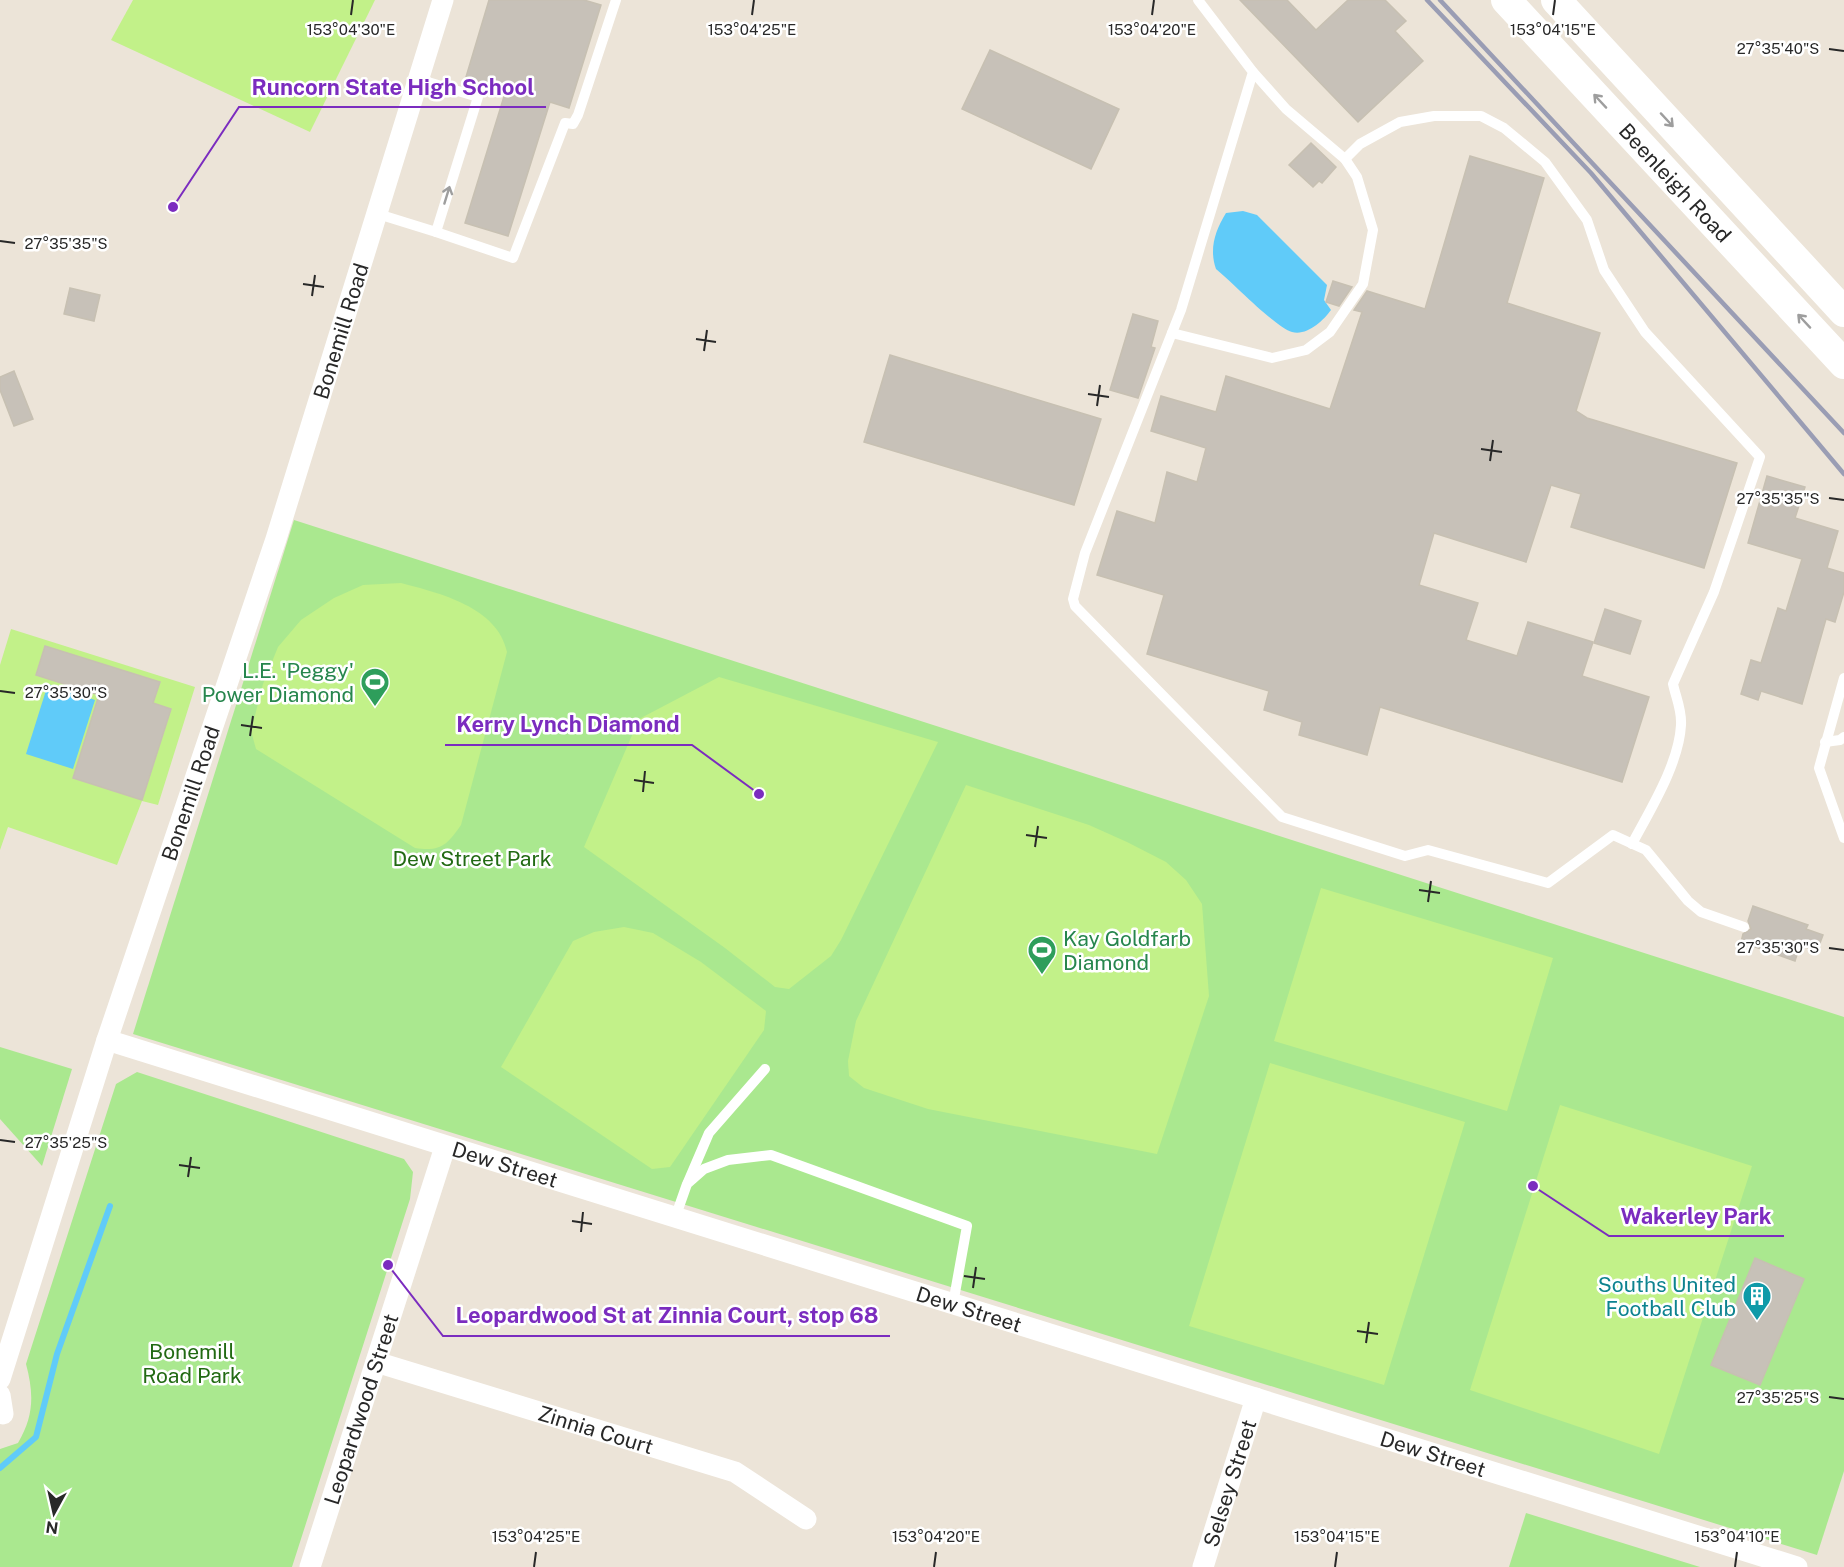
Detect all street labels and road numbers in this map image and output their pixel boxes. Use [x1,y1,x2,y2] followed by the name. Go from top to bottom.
[1614,118,1737,247] street label: Beenleigh Road
[308,260,373,402] street label: Bonemill Road
[156,722,225,864] street label: Bonemill Road
[449,1136,561,1192] street label: Dew Street
[913,1281,1025,1337] street label: Dew Street
[318,1310,403,1508] street label: Leopardwood Street
[535,1400,657,1459] street label: Zinnia Court
[1198,1416,1261,1550] street label: Selsey Street
[1377,1425,1489,1482] street label: Dew Street

